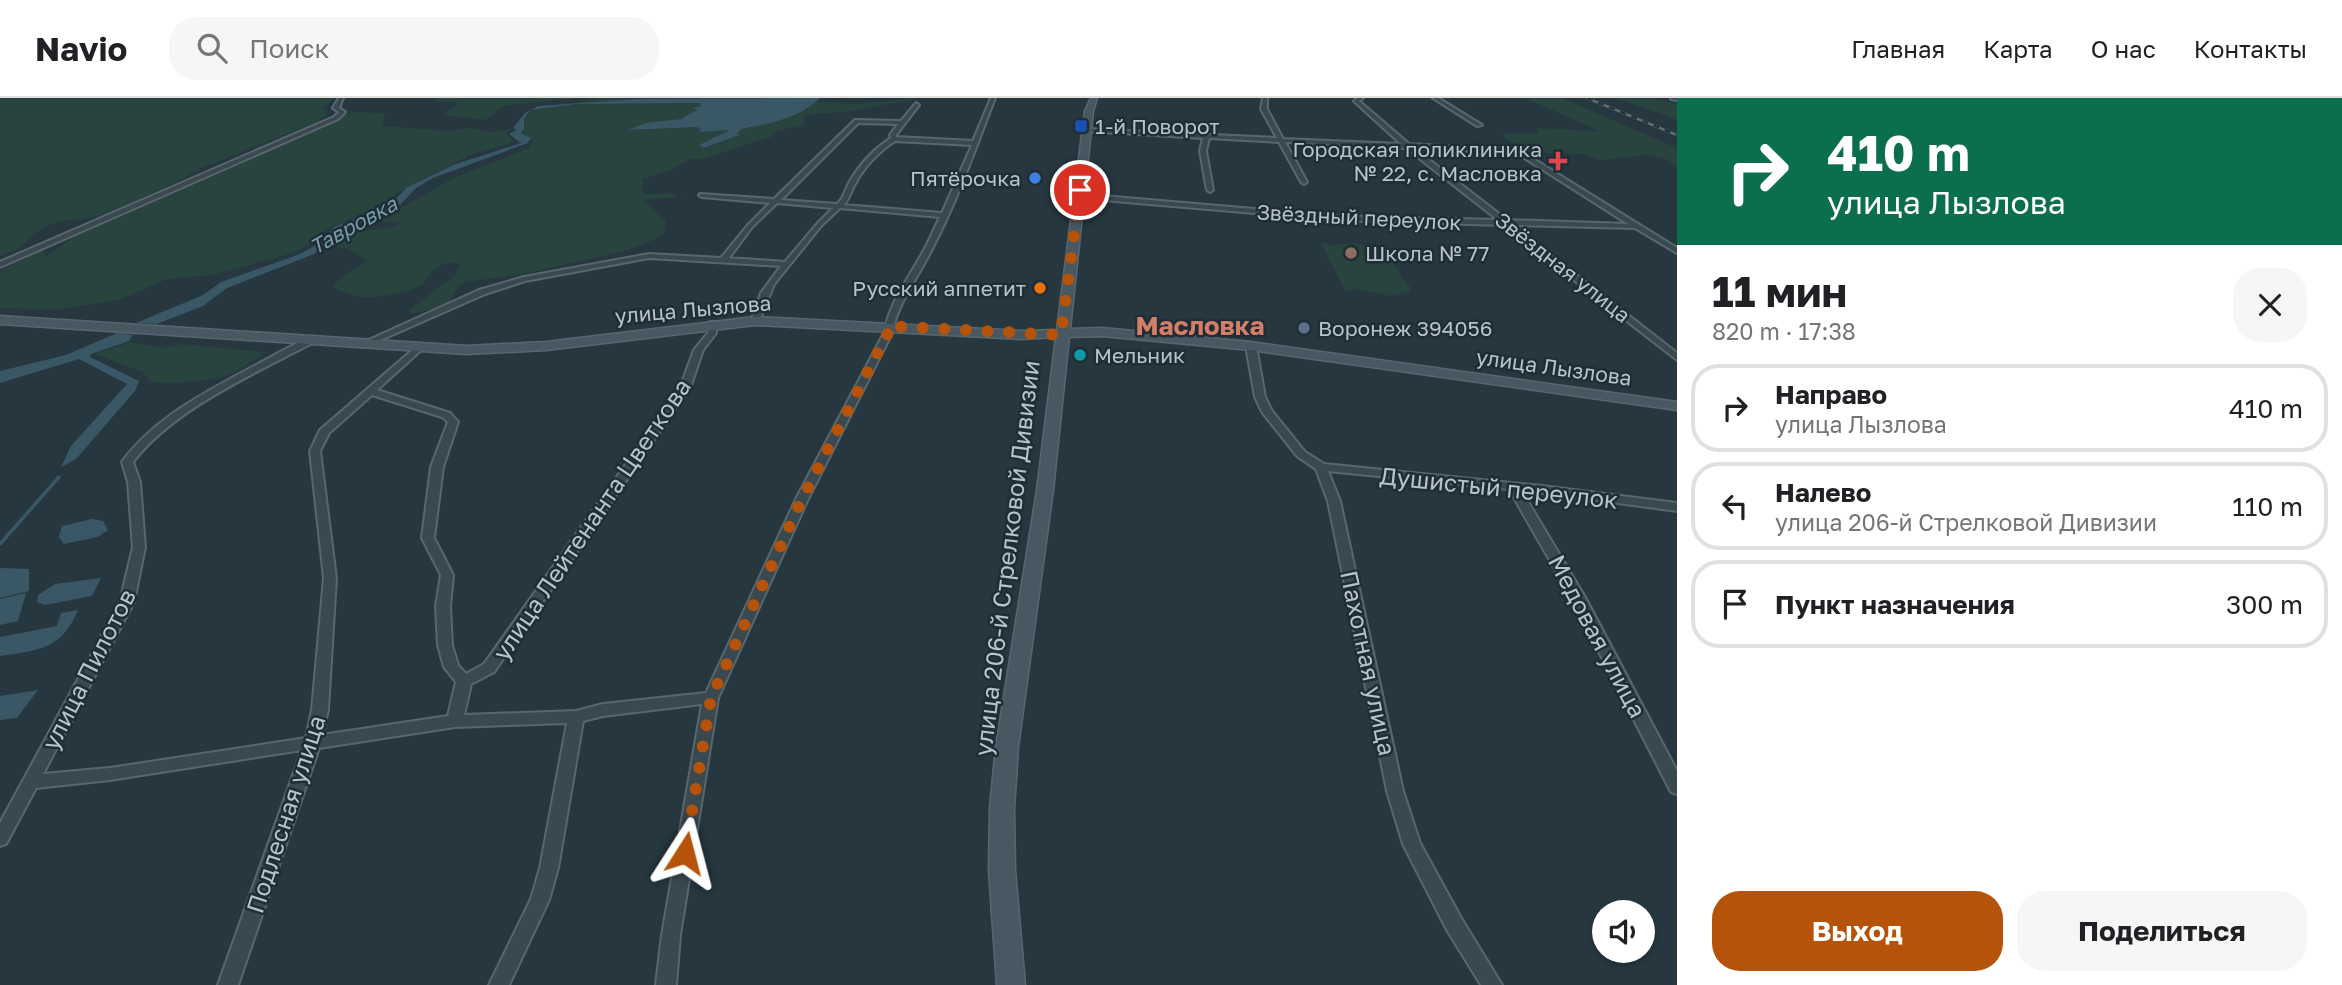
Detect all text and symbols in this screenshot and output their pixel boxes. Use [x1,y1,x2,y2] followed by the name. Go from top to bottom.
[169,17,659,80] search box
[35,29,127,68] text: Navio
[193,29,231,67] icon: search
[249,33,329,64] text: Поиск
[1851,34,1945,63] text: Главная
[1983,34,2053,63] text: Карта
[2091,34,2156,63] text: О нас
[2194,34,2307,63] text: Контакты
[1095,113,1220,139] place label: 1-й Поворот
[1073,118,1089,134] marker: 1-й Поворот
[1827,123,1970,182] text: 410 m
[1712,126,1803,217] icon: right
[1293,136,1542,186] place label: Городская поликлиника № 22, с. Масловка
[1548,151,1568,171] marker: Городская поликлиника № 22, с. Масловка
[1050,160,1110,220] pin
[910,165,1021,191] place label: Пятёрочка
[1027,170,1043,186] marker: Пятёрочка
[1061,171,1099,209] icon: arrive
[1827,183,2066,221] text: улица Лызлова
[305,190,402,260] water label: Тавровка
[1256,199,1462,235] street label: Звёздный переулок
[1490,206,1636,328] street label: Звёздная улица
[1365,240,1489,266] place label: Школа № 77
[1343,245,1359,261] marker: Школа № 77
[1712,266,1847,316] text: 11 мин
[2233,268,2307,342] button: close
[852,275,1026,301] place label: Русский аппетит
[1032,280,1048,296] marker: Русский аппетит
[614,289,772,329] street label: улица Лызлова
[1135,310,1265,341] district label: Масловка
[1318,315,1493,341] place label: Воронеж 394056
[1712,317,1856,345] text: 820 m · 17:38
[1296,320,1312,336] marker: Воронеж 394056
[1094,342,1185,368] place label: Мельник
[1475,343,1633,391] street label: улица Лызлова
[1072,347,1088,363] marker: Мельник
[967,358,1045,758] street label: улица 206-й Стрелковой Дивизии
[486,373,696,665] street label: улица Лейтенанта Цветкова
[1775,379,1887,410] text: Направо
[1716,389,1754,427] icon: right
[2229,393,2303,424] text: 410 m
[1775,410,1947,438] text: улица Лызлова
[1378,460,1620,514] street label: Душистый переулок
[1775,477,1871,508] text: Налево
[1716,487,1754,525] icon: left
[2232,491,2303,522] text: 110 m
[1775,508,2157,536] text: улица 206-й Стрелковой Дивизии
[1543,550,1653,722] street label: Медовая улица
[1335,568,1403,758] street label: Пахотная улица
[35,584,141,754] street label: улица Пилотов
[1716,585,1754,623] icon: arrive
[1775,589,2015,620] text: Пункт назначения
[2226,589,2303,620] text: 300 m
[239,711,331,917] street label: Подлесная улица
[648,816,722,890] position arrow
[1712,891,2003,971] button: Выход
[2017,891,2307,971] button: Поделиться
[1592,900,1655,963] map controls
[1592,900,1655,963] button: sound

